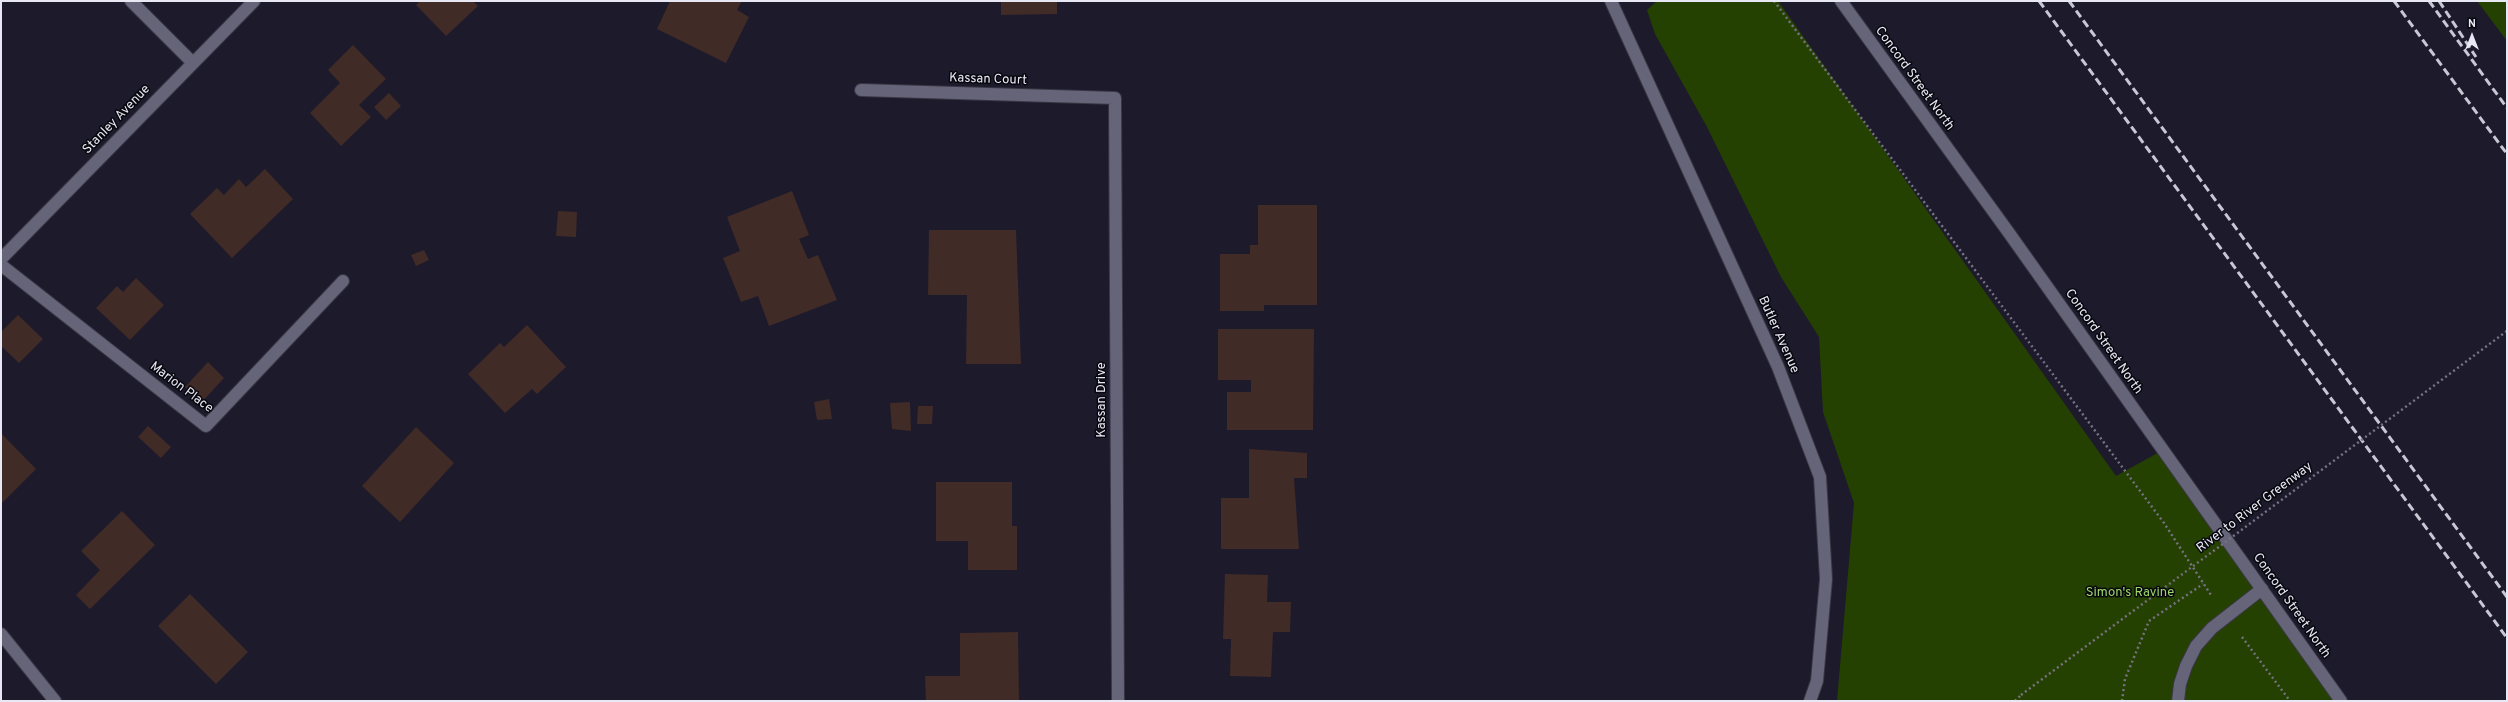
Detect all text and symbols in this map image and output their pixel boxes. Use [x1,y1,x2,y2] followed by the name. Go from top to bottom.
[2452,16,2492,56] north arrow
[2468,17,2476,31] text: N
[1871,24,1957,134] street label: Concord Street North
[949,71,1027,89] street label: Kassan Court
[80,82,154,158] street label: Stanley Avenue
[2061,287,2145,397] street label: Concord Street North
[1754,294,1802,376] street label: Butler Avenue
[146,359,216,417] street label: Marion Place
[1094,362,1110,438] street label: Kassan Drive
[2194,459,2316,557] street label: River to River Greenway
[2249,551,2333,661] street label: Concord Street North
[2086,585,2174,601] park label: Simon's Ravine

